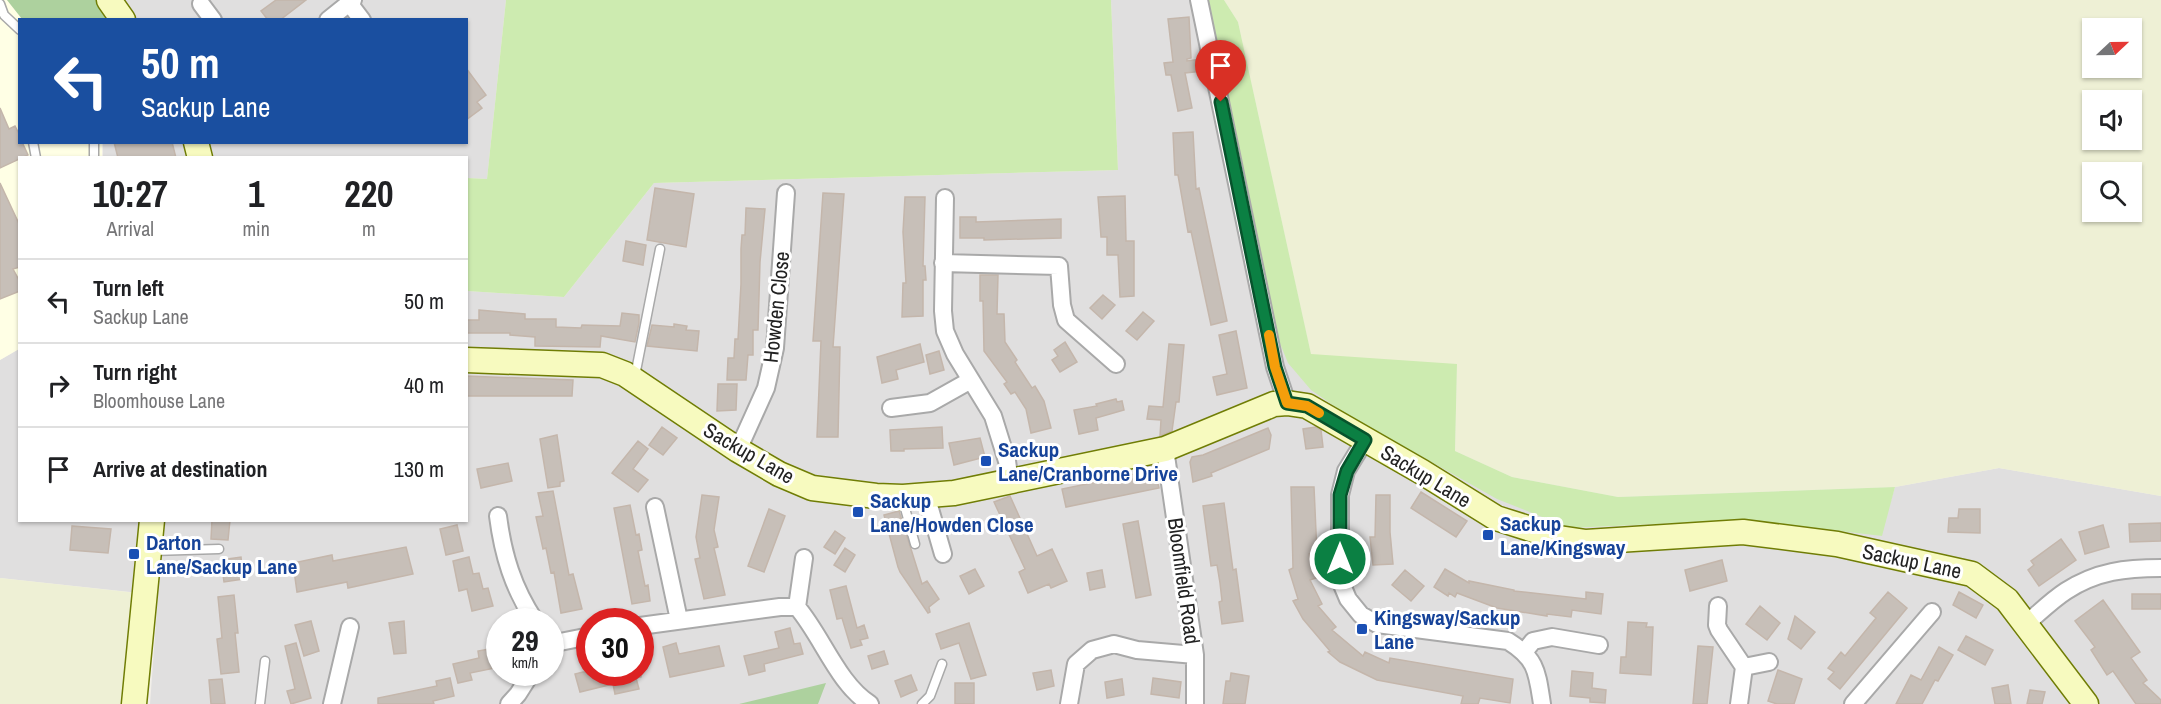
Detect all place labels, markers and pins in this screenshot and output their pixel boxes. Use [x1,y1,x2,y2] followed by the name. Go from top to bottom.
[1195,40,1246,102] pin
[998,435,1178,488] place label: Sackup Lane/Cranborne Drive
[979,454,993,468] marker: Sackup Lane/Cranborne Drive
[870,486,1034,539] place label: Sackup Lane/Howden Close
[851,505,865,519] marker: Sackup Lane/Howden Close
[1500,509,1626,562] place label: Sackup Lane/Kingsway
[146,528,297,581] place label: Darton Lane/Sackup Lane
[1481,528,1495,542] marker: Sackup Lane/Kingsway
[127,547,141,561] marker: Darton Lane/Sackup Lane
[1374,603,1520,656] place label: Kingsway/Sackup Lane
[1355,622,1369,636] marker: Kingsway/Sackup Lane

